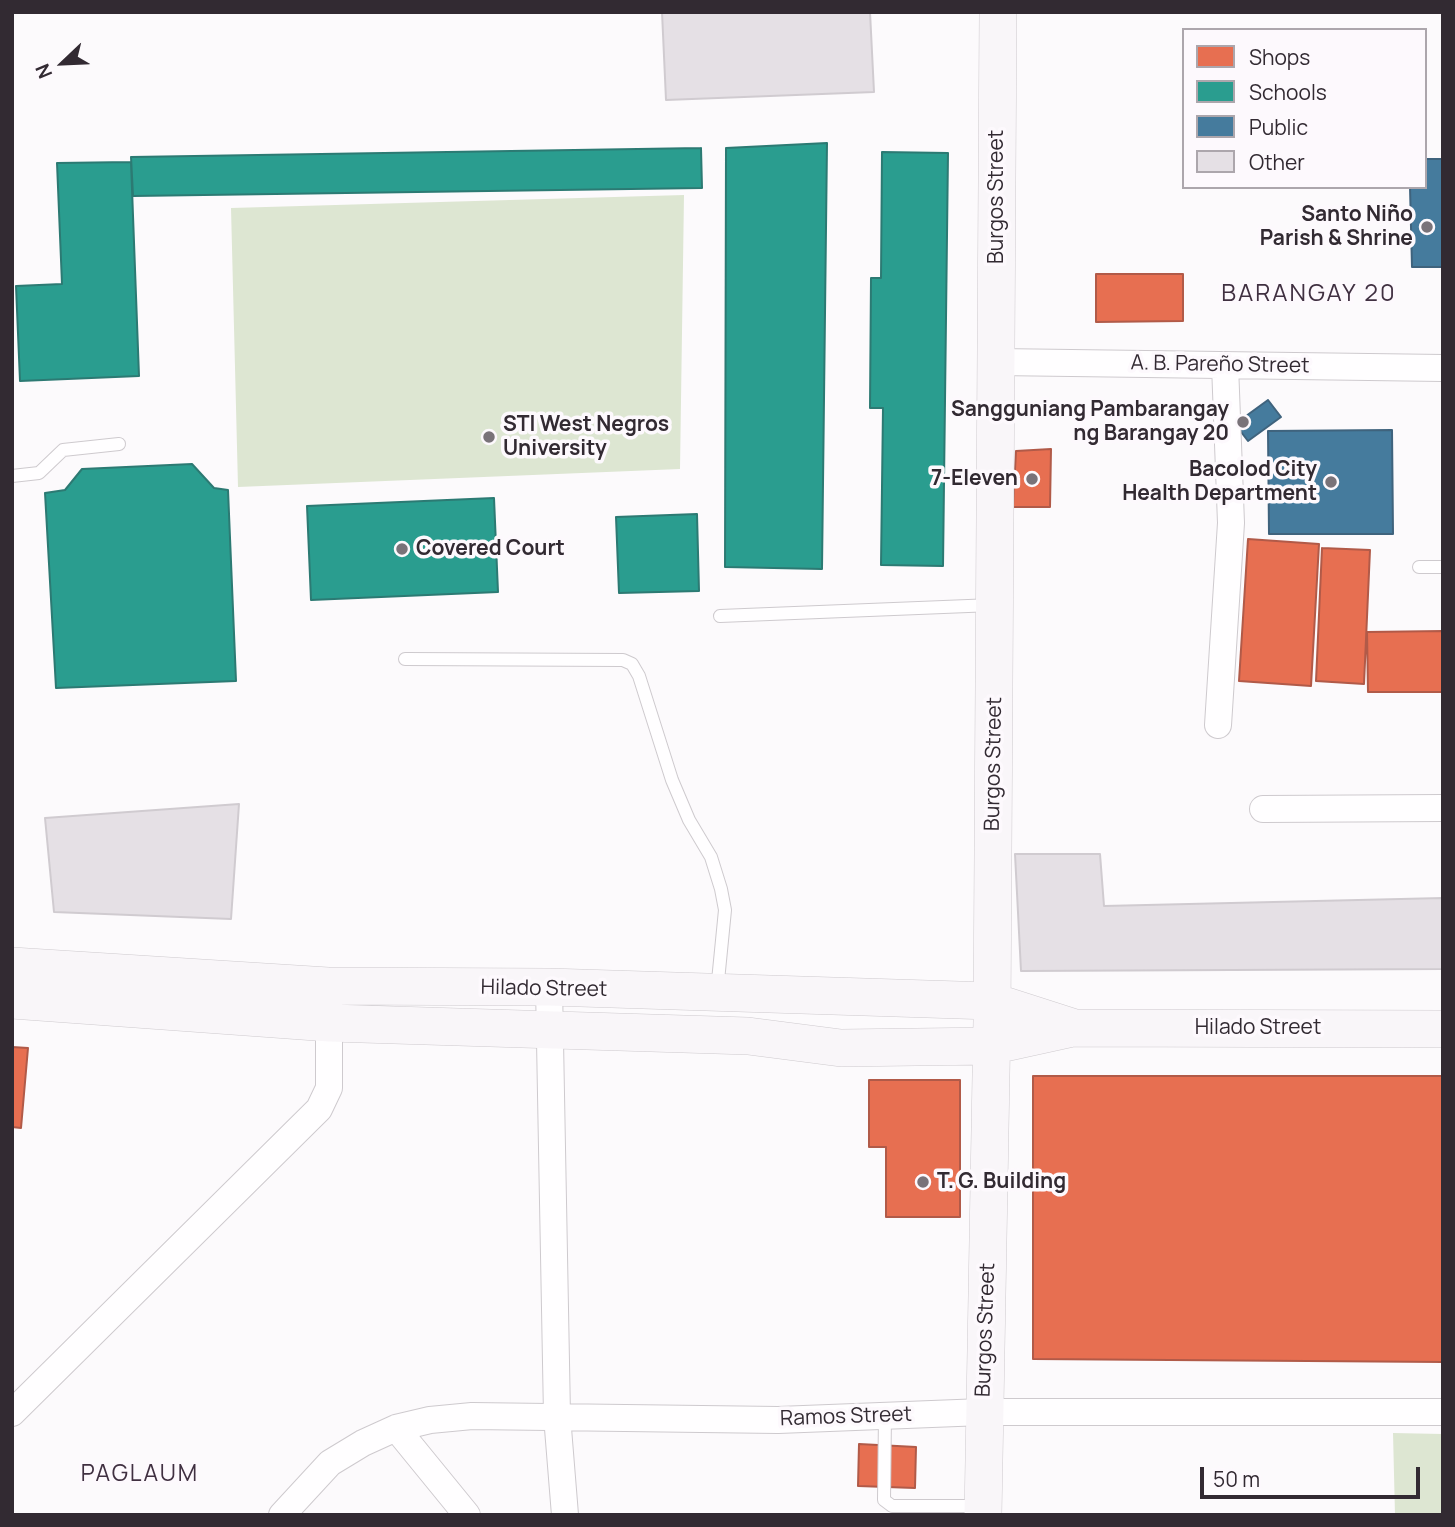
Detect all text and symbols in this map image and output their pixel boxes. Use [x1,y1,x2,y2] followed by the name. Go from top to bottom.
[28,28,98,98] north arrow
[1182,28,1427,189] legend
[1249,43,1310,71] text: Shops
[29,60,58,83] text: N
[1249,78,1327,106] text: Schools
[1249,113,1308,141] text: Public
[984,130,1010,264] street label: Burgos Street
[1249,148,1305,176] text: Other
[1260,202,1413,252] place label: Santo Niño Parish & Shrine
[1419,219,1435,235] marker: Santo Niño Parish & Shrine
[1223,280,1395,308] district label: BARANGAY 20
[1130,351,1310,379] street label: A. B. Pareño Street
[951,397,1229,447] place label: Sangguniang Pambarangay ng Barangay 20
[503,412,669,462] place label: STI West Negros University
[1235,414,1251,430] marker: Sangguniang Pambarangay ng Barangay 20
[481,429,497,445] marker: STI West Negros University
[1122,457,1317,507] place label: Bacolod City Health Department
[931,466,1018,492] place label: 7-Eleven
[1024,471,1040,487] marker: 7-Eleven
[1323,474,1339,490] marker: Bacolod City Health Department
[416,536,565,562] place label: Covered Court
[394,541,410,557] marker: Covered Court
[980,697,1008,831] street label: Burgos Street
[480,975,608,1003] street label: Hilado Street
[1195,1015,1321,1041] street label: Hilado Street
[937,1169,1066,1195] place label: T. G. Building
[915,1174,931,1190] marker: T. G. Building
[971,1263,1001,1397] street label: Burgos Street
[780,1402,912,1432] street label: Ramos Street
[1203,1454,1424,1498] scale bar
[82,1461,198,1489] district label: PAGLAUM
[1213,1465,1260,1493] text: 50 m

